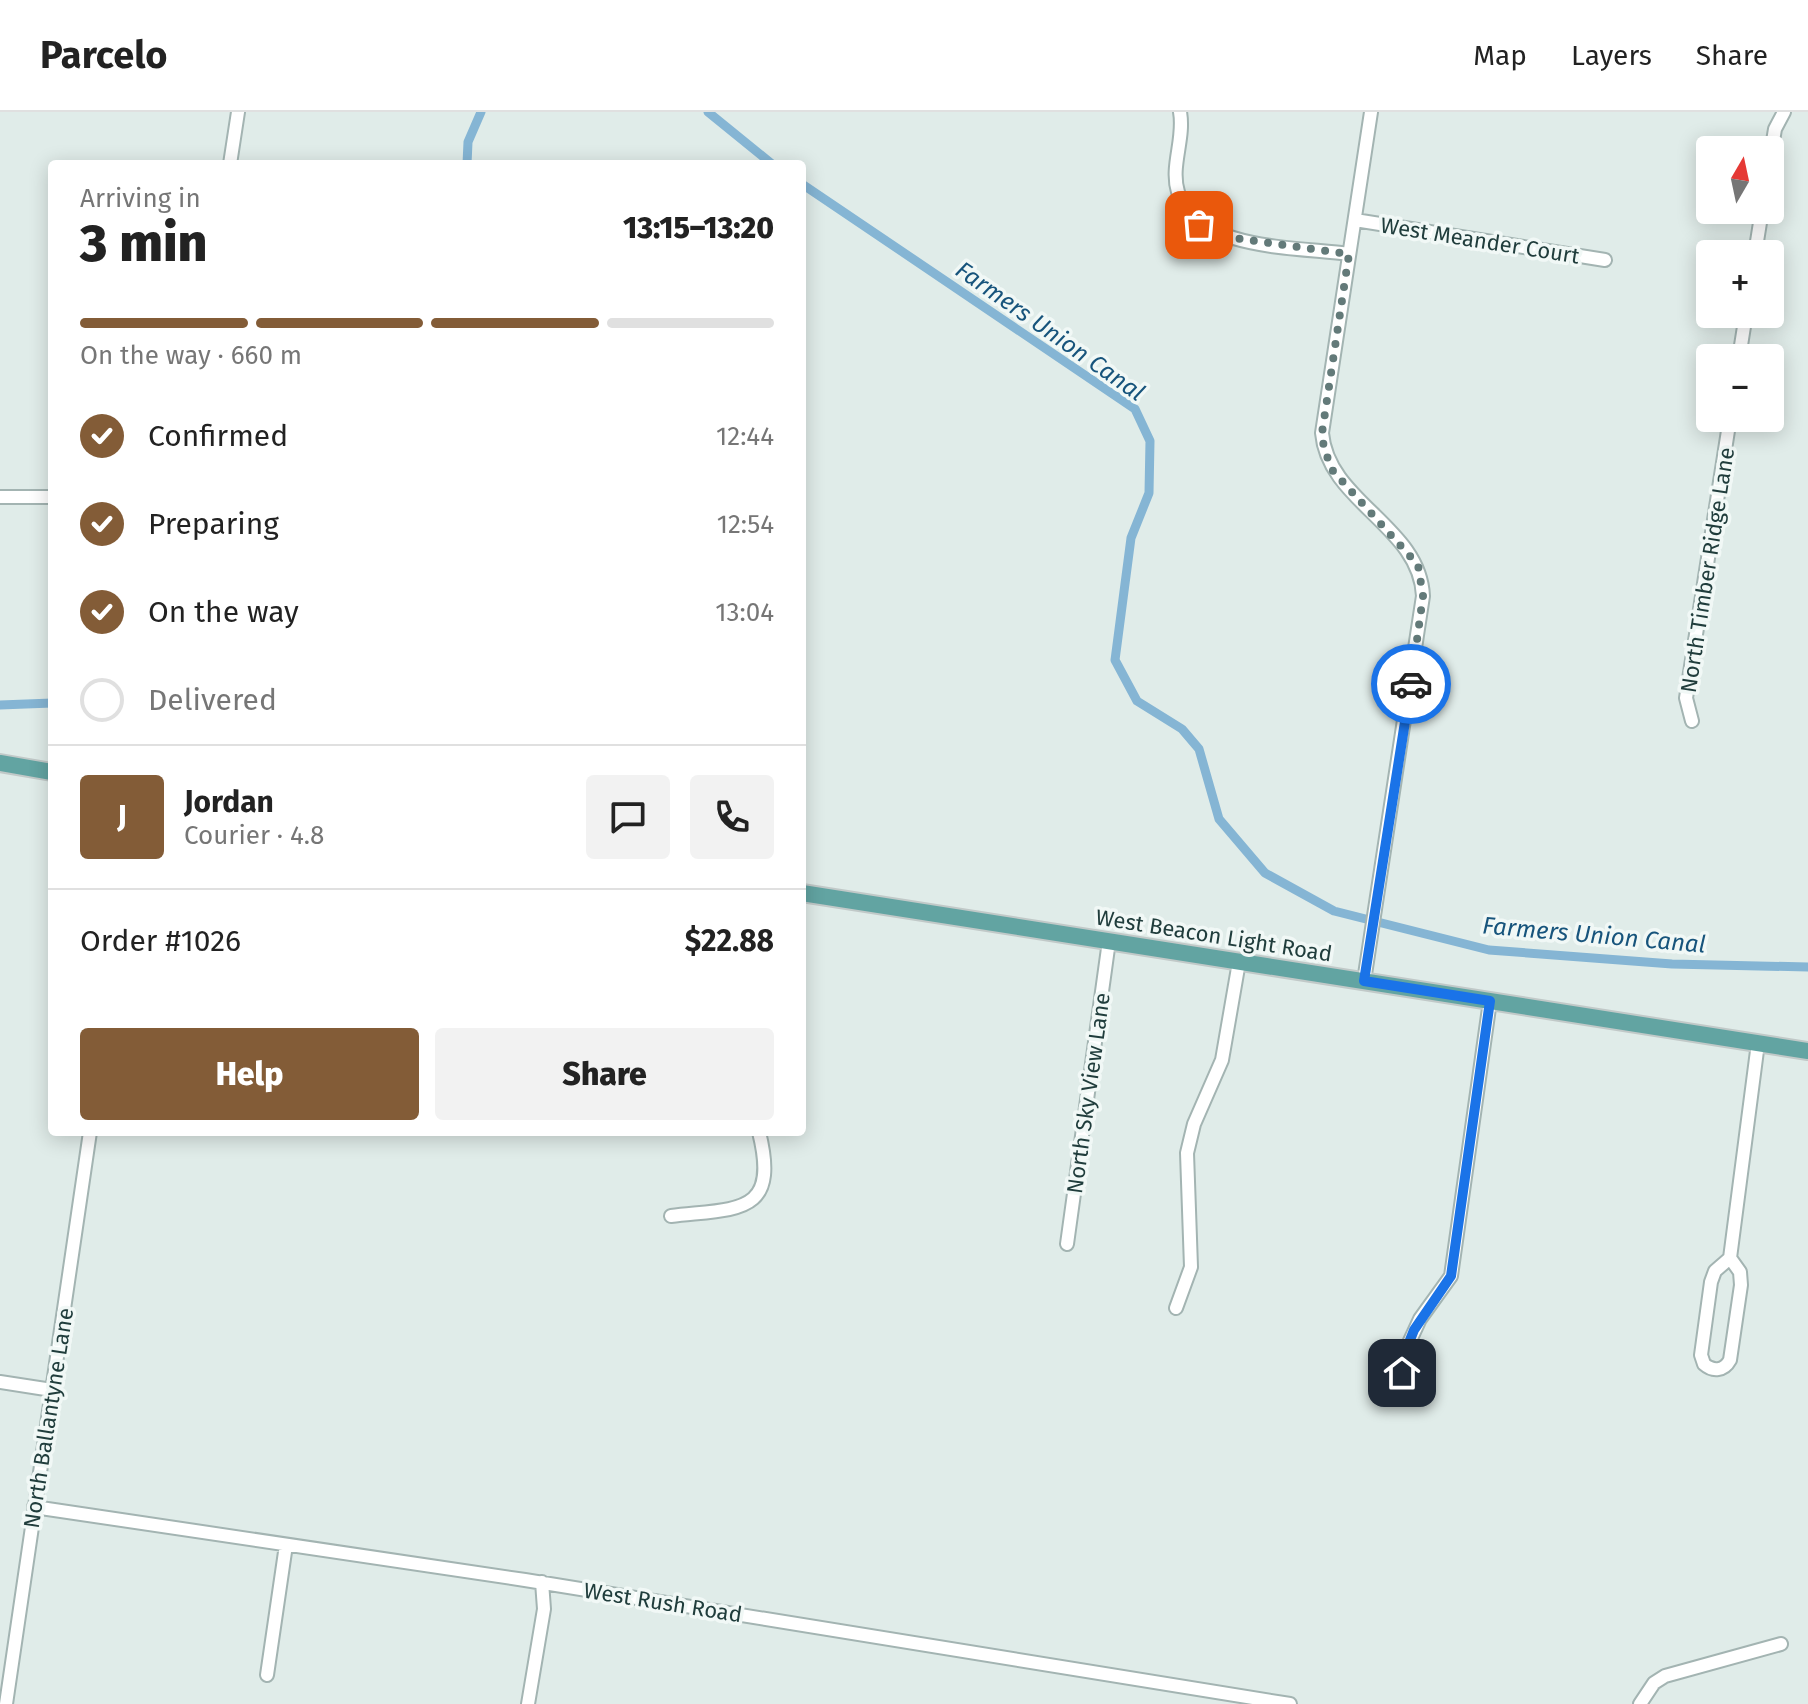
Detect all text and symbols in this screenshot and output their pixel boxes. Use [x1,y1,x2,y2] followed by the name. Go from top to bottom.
[40,32,167,78] text: Parcelo
[1473,39,1527,72] text: Map
[1571,39,1652,72] text: Layers
[1696,39,1768,72] text: Share
[1696,136,1784,224] north arrow
[1696,136,1784,432] map controls
[80,183,201,214] text: Arriving in
[1165,191,1233,259] pin
[1177,203,1221,247] icon: bag
[623,210,774,246] text: 13:15–13:20
[1378,211,1581,270] street label: West Meander Court
[80,212,208,275] text: 3 min
[1696,240,1784,328] button: +
[950,255,1150,407] water label: Farmers Union Canal
[80,340,302,371] text: On the way · 660 m
[1696,344,1784,432] button: −
[80,414,124,458] icon: check
[148,418,288,454] text: Confirmed
[716,421,774,452] text: 12:44
[1675,445,1740,695] street label: North Timber Ridge Lane
[80,502,124,546] icon: check
[148,506,279,542] text: Preparing
[717,509,774,540] text: 12:54
[80,590,124,634] icon: check
[148,594,299,630] text: On the way
[715,597,774,628] text: 13:04
[1371,644,1451,724] courier
[1389,662,1433,706] icon: car
[148,682,277,718] text: Delivered
[586,775,670,859] button: chat
[690,775,774,859] button: phone
[184,784,274,820] text: Jordan
[117,799,127,835] text: J
[184,820,324,851] text: Courier · 4.8
[1094,903,1334,968] street label: West Beacon Light Road
[1481,911,1707,959] water label: Farmers Union Canal
[80,923,241,959] text: Order #1026
[685,923,774,959] text: $22.88
[1061,991,1116,1195] street label: North Sky View Lane
[80,1028,419,1120] button: Help
[435,1028,774,1120] button: Share
[18,1306,79,1530] street label: North Ballantyne Lane
[1368,1339,1436,1407] pin
[1380,1351,1424,1395] icon: home
[582,1577,744,1628] street label: West Rush Road

